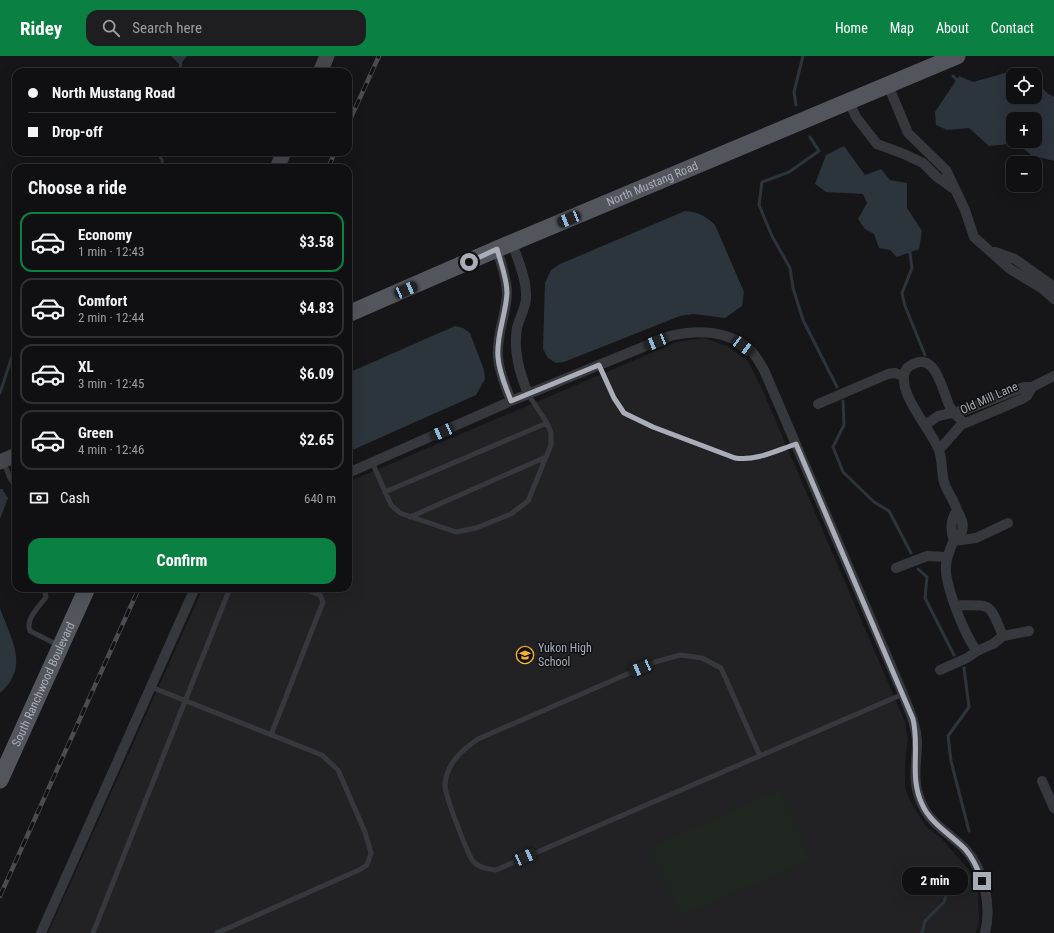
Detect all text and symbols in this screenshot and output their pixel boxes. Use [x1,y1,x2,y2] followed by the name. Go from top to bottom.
[86,10,366,46] search box
[20,17,62,40] text: Ridey
[100,17,122,39] icon: search
[132,19,202,37] text: Search here
[835,20,868,36] text: Home
[890,20,914,36] text: Map
[936,20,969,36] text: About
[991,20,1034,36] text: Contact
[1006,68,1042,192] map controls
[1006,68,1042,104] button: locate
[52,84,175,102] text: North Mustang Road
[1006,112,1042,148] button: +
[52,123,103,141] text: Drop-off
[1006,156,1042,192] button: −
[605,158,700,209] street label: North Mustang Road
[28,177,127,198] text: Choose a ride
[556,209,582,229] car
[30,224,66,260] icon: car
[78,226,132,244] text: Economy
[299,233,334,251] text: $3.58
[78,244,144,259] text: 1 min · 12:43
[460,253,478,271] route start
[393,280,419,300] car
[30,290,66,326] icon: car
[78,292,127,310] text: Comfort
[299,299,334,317] text: $4.83
[78,310,144,325] text: 2 min · 12:44
[643,332,669,352] car
[730,334,756,358] car
[30,356,66,392] icon: car
[78,358,94,376] text: XL
[299,365,334,383] text: $6.09
[78,376,144,391] text: 3 min · 12:45
[958,379,1020,417] street label: Old Mill Lane
[30,422,66,458] icon: car
[429,422,455,442] car
[78,424,113,442] text: Green
[299,431,334,449] text: $2.65
[78,442,144,457] text: 4 min · 12:46
[28,487,50,509] icon: cash
[60,489,90,507] text: Cash
[304,491,336,506] text: 640 m
[28,538,336,584] button: Confirm
[9,620,78,749] street label: South Ranchwood Boulevard
[538,641,592,669] place label: Yukon High School
[515,645,535,665] school or university icon: Yukon High School
[628,658,654,678] car
[512,847,538,867] car
[902,867,968,895] callout: 2 min
[973,872,991,890] route end
[921,873,949,888] text: 2 min

